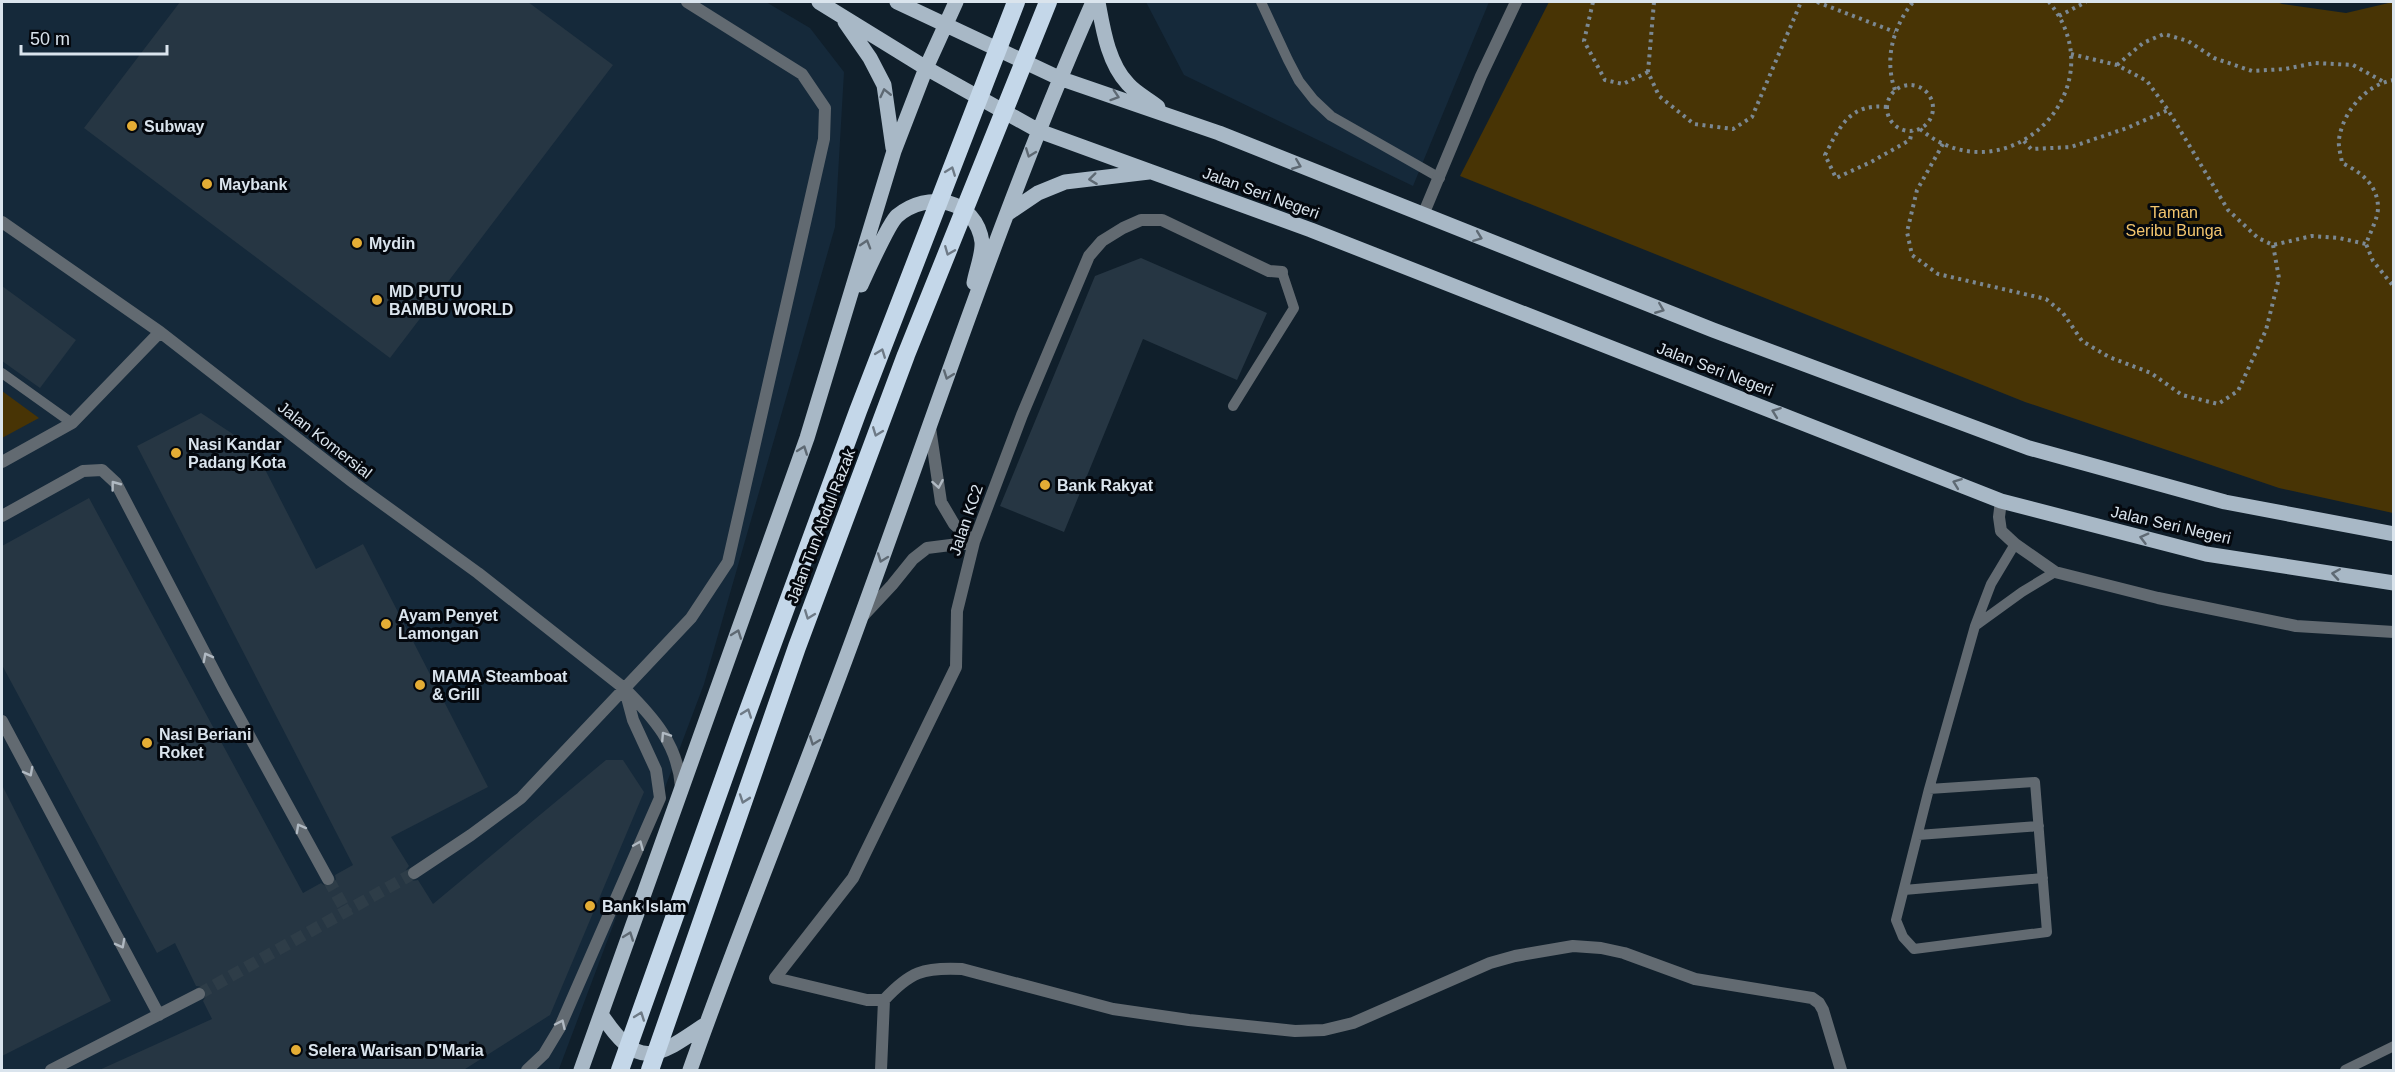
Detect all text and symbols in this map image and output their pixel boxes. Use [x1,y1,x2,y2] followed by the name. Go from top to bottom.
[21,18,166,56] scale bar
[30,29,70,49] text: 50 m
[880,89,893,99] one-way arrow
[1109,89,1120,102] one-way arrow
[144,118,205,135] place label: Subway
[125,119,139,133] marker: Subway
[1025,147,1038,157] one-way arrow
[1291,157,1302,170] one-way arrow
[1200,164,1322,222] street label: Jalan Seri Negeri
[943,166,956,177] one-way arrow
[1089,172,1098,185] one-way arrow
[219,176,288,193] place label: Maybank
[200,177,214,191] marker: Maybank
[2126,204,2223,239] park label: Taman Seribu Bunga
[1473,229,1483,242] one-way arrow
[369,235,415,252] place label: Mydin
[350,236,364,250] marker: Mydin
[859,239,871,250] one-way arrow
[944,245,956,256] one-way arrow
[389,283,513,318] place label: MD PUTU BAMBU WORLD
[370,293,384,307] marker: MD PUTU BAMBU WORLD
[1654,301,1664,314] one-way arrow
[1655,339,1775,399] street label: Jalan Seri Negeri
[874,348,886,359] one-way arrow
[943,369,956,380] one-way arrow
[275,398,375,482] street label: Jalan Komersial
[1771,407,1782,419] one-way arrow
[872,426,885,437] one-way arrow
[188,436,286,471] place label: Nasi Kandar Padang Kota
[169,446,183,460] marker: Nasi Kandar Padang Kota
[784,446,859,605] street label: Jalan Tun Abdul Razak
[795,446,808,456] one-way arrow
[1057,477,1154,494] place label: Bank Rakyat
[1038,478,1052,492] marker: Bank Rakyat
[1953,478,1963,491] one-way arrow
[931,480,943,489] one-way arrow
[111,481,122,492] one-way arrow
[946,482,986,558] street label: Jalan KC2
[2109,503,2233,547] street label: Jalan Seri Negeri
[2139,533,2150,545] one-way arrow
[877,552,890,563] one-way arrow
[2331,569,2340,581] one-way arrow
[398,607,499,642] place label: Ayam Penyet Lamongan
[804,609,816,620] one-way arrow
[379,617,393,631] marker: Ayam Penyet Lamongan
[730,629,743,640] one-way arrow
[203,652,214,663] one-way arrow
[432,668,568,703] place label: MAMA Steamboat & Grill
[413,678,427,692] marker: MAMA Steamboat & Grill
[740,708,753,719] one-way arrow
[159,726,251,761] place label: Nasi Beriani Roket
[661,732,672,743] one-way arrow
[809,735,821,746] one-way arrow
[140,736,154,750] marker: Nasi Beriani Roket
[22,766,33,777] one-way arrow
[739,793,752,804] one-way arrow
[296,823,307,834] one-way arrow
[632,840,644,851] one-way arrow
[602,898,686,915] place label: Bank Islam
[583,899,597,913] marker: Bank Islam
[622,931,635,942] one-way arrow
[114,938,125,948] one-way arrow
[633,1011,646,1022] one-way arrow
[554,1019,566,1030] one-way arrow
[308,1042,484,1059] place label: Selera Warisan D'Maria
[289,1043,303,1057] marker: Selera Warisan D'Maria

